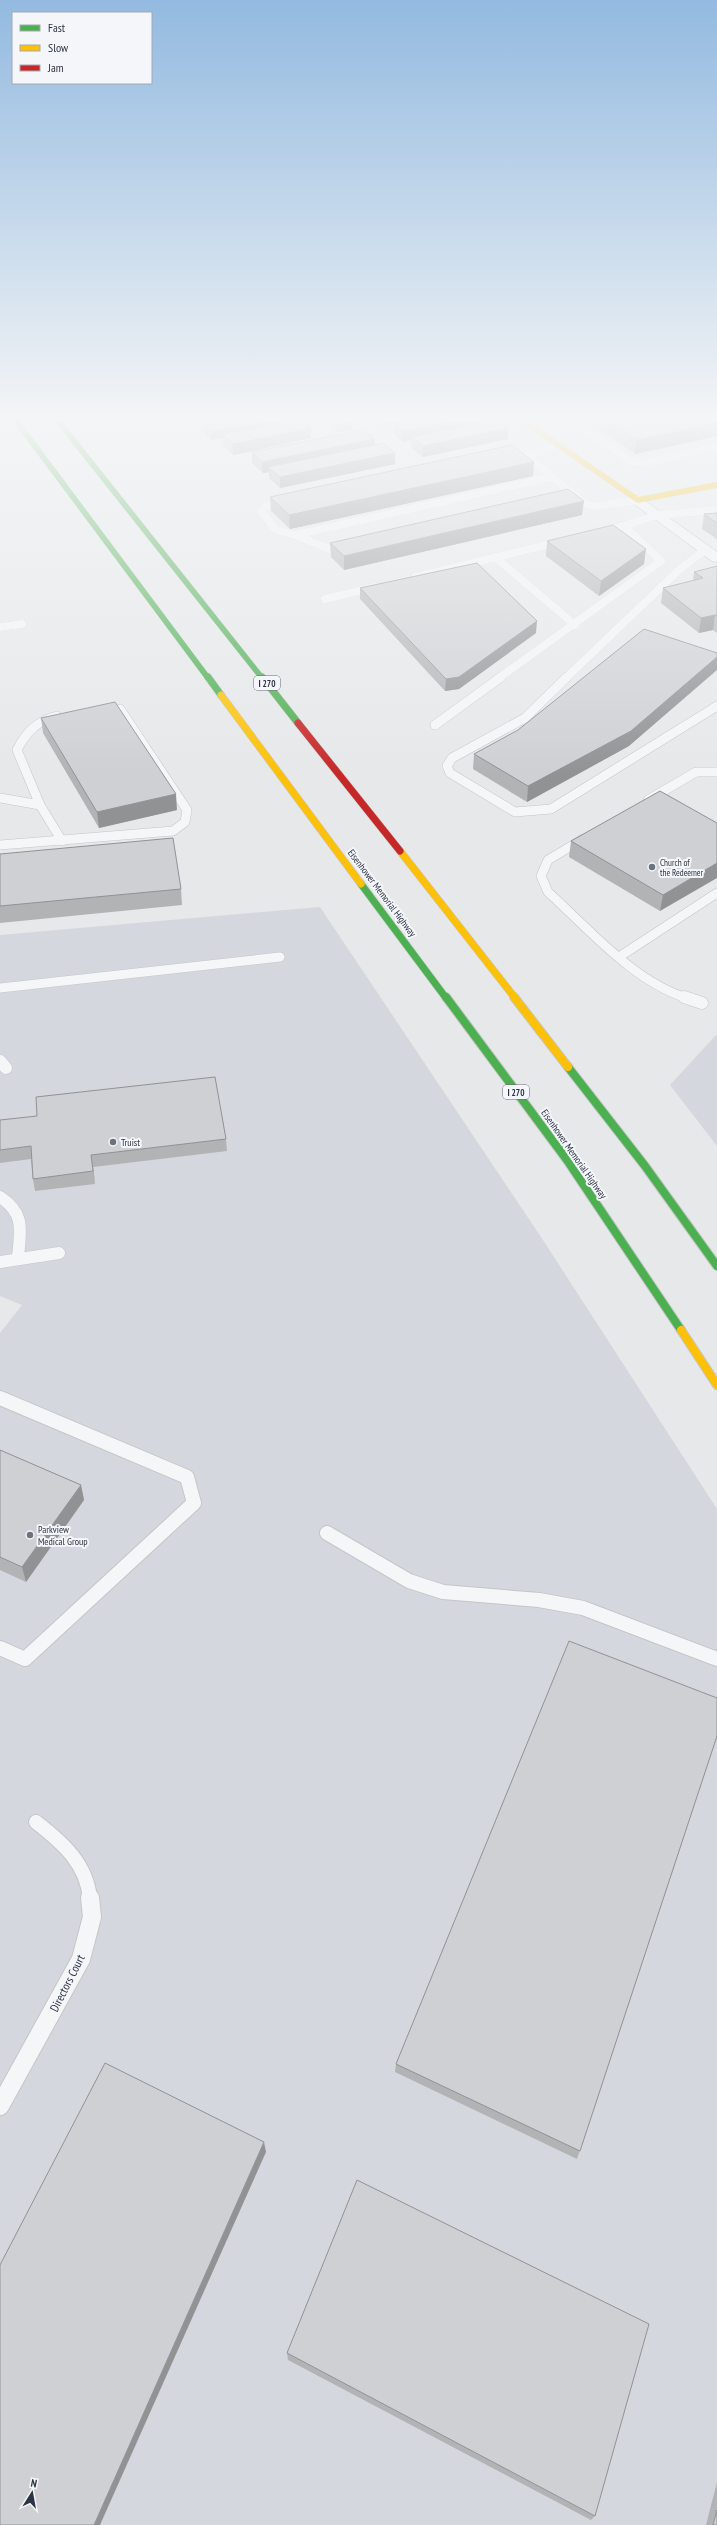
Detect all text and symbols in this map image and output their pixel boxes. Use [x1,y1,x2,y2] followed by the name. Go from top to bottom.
[12,12,152,84] legend
[48,20,66,35] text: Fast
[48,40,69,55] text: Slow
[47,60,64,75] text: Jam
[254,676,280,690] road number: I 270
[345,847,419,940] street label: Eisenhower Memorial Highway
[660,857,704,878] place label: Church of the Redeemer
[647,862,657,872] marker: Church of the Redeemer
[503,1085,529,1099] road number: I 270
[538,1107,610,1201] street label: Eisenhower Memorial Highway
[121,1136,140,1149] place label: Truist
[108,1137,118,1147] marker: Truist
[38,1523,88,1548] place label: Parkview Medical Group
[25,1530,35,1540] marker: Parkview Medical Group
[46,1951,88,2014] street label: Directors Court
[12,2473,52,2513] north arrow
[30,2476,38,2491] text: N

